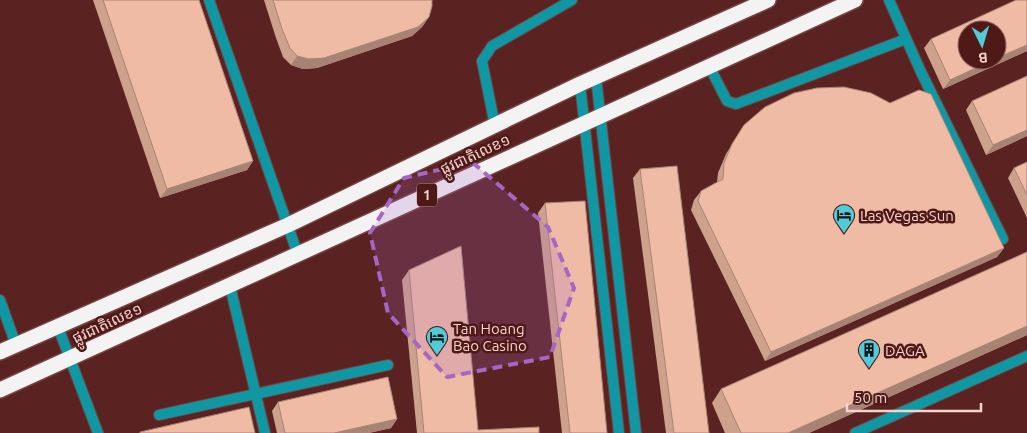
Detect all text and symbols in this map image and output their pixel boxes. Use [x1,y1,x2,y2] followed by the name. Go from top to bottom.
[957,20,1007,70] north arrow
[978,50,988,66] text: B
[437,130,515,182] street label: ផ្លូវជាតិលេខ១
[417,184,437,206] road number: 1
[832,203,856,234] hotel icon: Las Vegas Sun
[860,207,954,224] place label: Las Vegas Sun
[69,299,147,351] street label: ផ្លូវជាតិលេខ១
[453,320,527,354] place label: Tan Hoang Bao Casino
[425,325,449,356] hotel icon: Tan Hoang Bao Casino
[857,338,881,369] building icon: DAGA
[885,342,925,359] place label: DAGA
[847,380,981,412] scale bar
[854,389,887,406] text: 50 m

